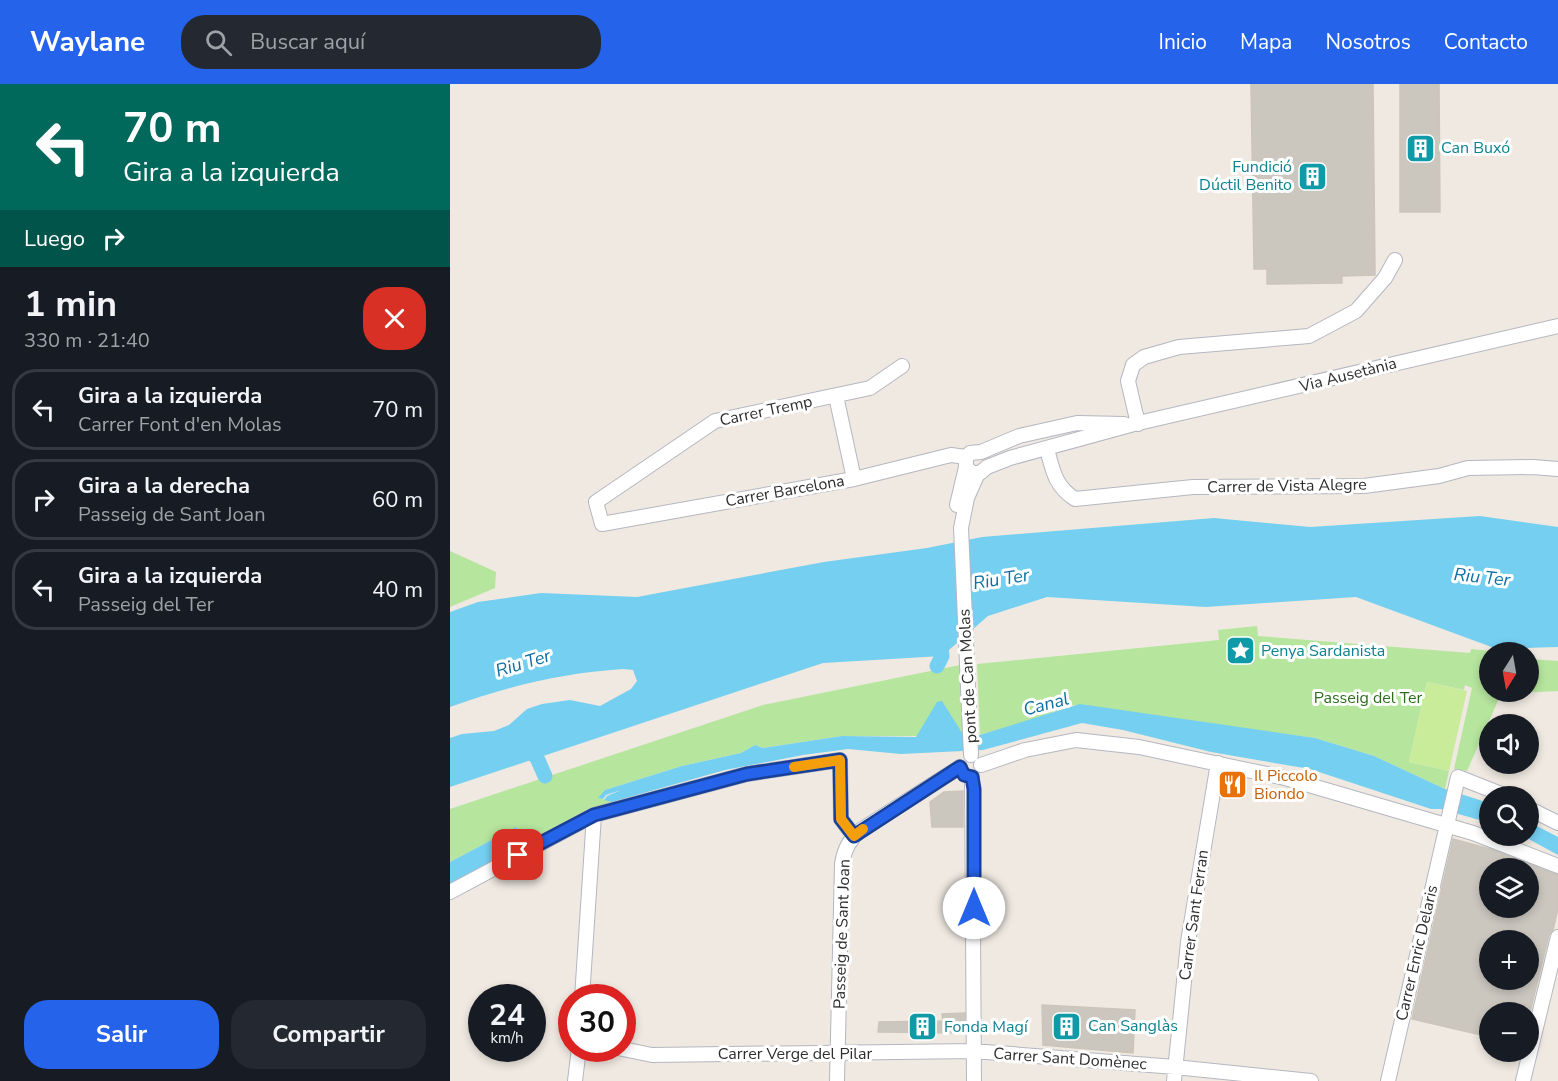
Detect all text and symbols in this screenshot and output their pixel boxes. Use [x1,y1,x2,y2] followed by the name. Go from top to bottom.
[181,15,601,69] search box
[30,23,145,61] text: Waylane
[202,26,235,59] icon: search
[250,27,365,57] text: Buscar aquí
[1159,28,1207,56] text: Inicio
[1240,28,1292,56] text: Mapa
[1325,28,1411,56] text: Nosotros
[1444,28,1528,56] text: Contacto
[123,100,222,157] text: 70 m
[24,108,102,186] icon: left
[1404,132,1436,164] building icon: Can Buxó
[1441,137,1510,159] place label: Can Buxó
[123,154,340,191] text: Gira a la izquierda
[1199,156,1292,196] place label: Fundició Dúctil Benito
[1297,160,1329,192] building icon: Fundició Dúctil Benito
[97,222,130,255] icon: right
[24,224,85,254] text: Luego
[24,280,117,329] text: 1 min
[363,287,426,350] button: close
[24,327,150,354] text: 330 m · 21:40
[1296,352,1399,398] street label: Via Ausetània
[78,381,262,411] text: Gira a la izquierda
[718,390,814,432] street label: Carrer Tremp
[27,393,60,426] icon: left
[372,395,423,425] text: 70 m
[78,411,282,438] text: Carrer Font d'en Molas
[724,470,846,512] street label: Carrer Barcelona
[78,471,250,501] text: Gira a la derecha
[1207,474,1367,498] street label: Carrer de Vista Alegre
[27,483,60,516] icon: right
[372,485,423,515] text: 60 m
[78,501,266,528] text: Passeig de Sant Joan
[78,561,262,591] text: Gira a la izquierda
[1453,562,1512,592] water label: Riu Ter
[971,563,1031,595] water label: Riu Ter
[27,573,60,606] icon: left
[372,575,423,605] text: 40 m
[78,591,214,618] text: Passeig del Ter
[953,608,983,744] street label: pont de Can Molas
[1224,635,1256,667] place icon: Penya Sardanista
[1261,640,1385,662] place label: Penya Sardanista
[1479,642,1539,702] north arrow
[1479,642,1539,1062] map controls
[493,643,554,683] water label: Riu Ter
[1020,686,1072,722] water label: Canal
[1314,687,1423,709] park label: Passeig del Ter
[1479,714,1539,774] button: sound
[1254,765,1318,805] place label: Il Piccolo Biondo
[1217,769,1249,801] restaurant icon: Il Piccolo Biondo
[1479,786,1539,846] button: search
[492,829,543,880] pin
[501,838,534,871] icon: arrive
[1174,848,1214,982] street label: Carrer Sant Ferran
[1479,858,1539,918] button: layers
[828,859,856,1009] street label: Passeig de Sant Joan
[942,876,1006,940] position arrow
[1391,883,1443,1023] street label: Carrer Enric Delaris
[1479,930,1539,990] button: +
[558,984,636,1062] speed limit sign: 30
[489,995,525,1036] text: 24
[24,1000,219,1069] button: Salir
[231,1000,426,1069] button: Compartir
[1479,1002,1539,1062] button: −
[1051,1010,1083,1042] building icon: Can Sanglàs
[907,1011,939,1043] building icon: Fonda Magí
[1088,1015,1178,1037] place label: Can Sanglàs
[944,1016,1029,1038] place label: Fonda Magí
[490,1028,524,1048] text: km/h
[718,1043,872,1065] street label: Carrer Verge del Pilar
[993,1043,1148,1075] street label: Carrer Sant Domènec

